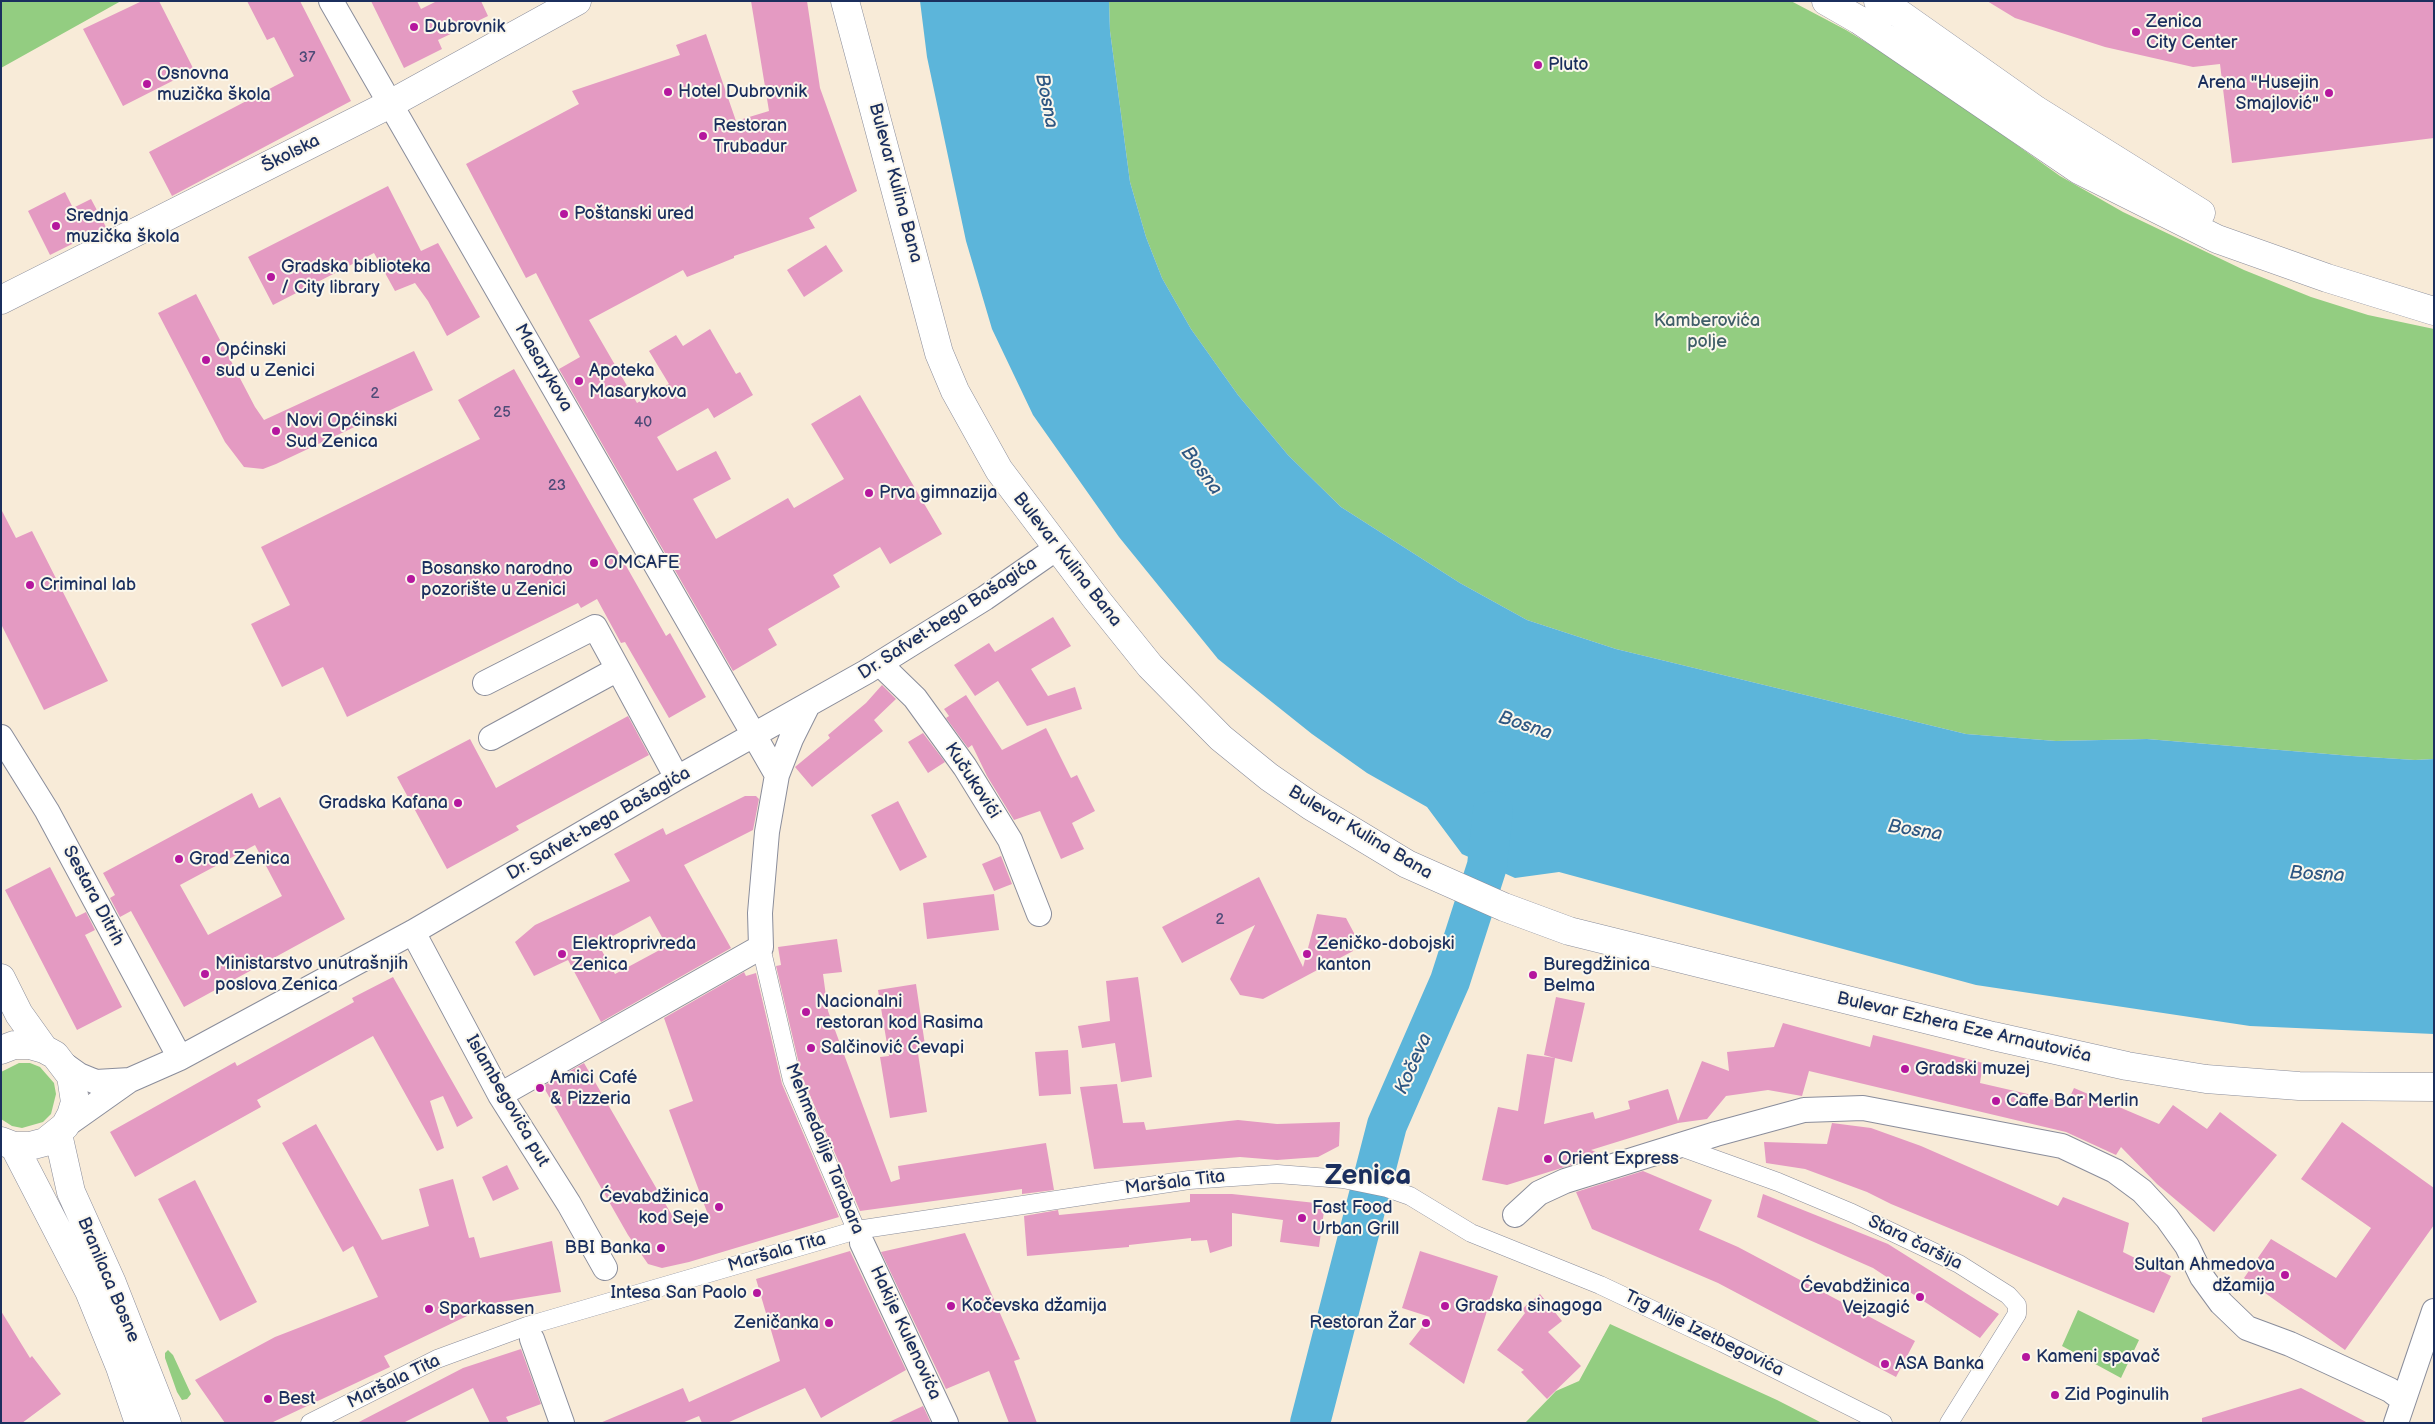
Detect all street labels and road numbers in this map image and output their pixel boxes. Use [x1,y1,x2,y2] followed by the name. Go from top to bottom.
[863,101,927,265] street label: Bulevar Kulina Bana
[258,130,324,178] street label: Školska
[509,320,577,416] street label: Masarykova
[1008,489,1126,631] street label: Bulevar Kulina Bana
[855,553,1041,685] street label: Dr. Safvet-bega Bašagića
[939,739,1005,823] street label: Kučukovići
[503,763,695,885] street label: Dr. Safvet-bega Bašagića
[1284,781,1436,885] street label: Bulevar Kulina Bana
[58,842,128,950] street label: Sestara Ditrih
[1835,988,2093,1068] street label: Bulevar Ezhera Eze Arnautovića
[461,1031,553,1171] street label: Islambegovića put
[780,1060,868,1238] street label: Mehmedalije Tarabara
[1124,1166,1226,1200] street label: Maršala Tita
[1864,1211,1966,1275] street label: Stara čaršija
[72,1214,144,1346] street label: Branilaca Bosne
[726,1229,828,1277] street label: Maršala Tita
[865,1263,945,1403] street label: Hakije Kulenovića
[1621,1286,1787,1382] street label: Trg Alije Izetbegovića
[344,1350,444,1414] street label: Maršala Tita

